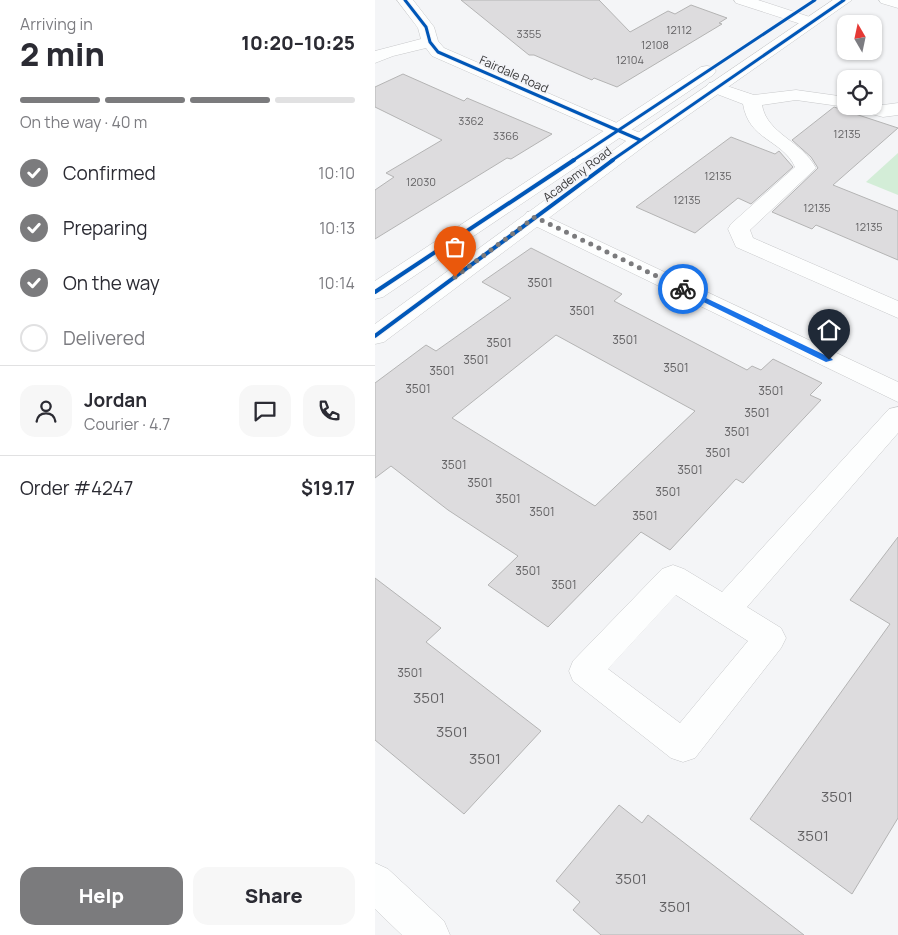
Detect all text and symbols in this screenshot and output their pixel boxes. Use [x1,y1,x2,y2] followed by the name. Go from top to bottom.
[20,13,93,35] text: Arriving in
[837,15,883,60] north arrow
[837,15,882,115] map controls
[666,22,692,37] house number: 12112
[517,26,541,41] house number: 3355
[241,30,355,56] text: 10:20–10:25
[20,32,105,76] text: 2 min
[641,37,669,52] house number: 12108
[477,51,551,97] street label: Fairdale Road
[616,52,644,67] house number: 12104
[837,70,882,115] button: locate
[20,111,147,133] text: On the way · 40 m
[458,113,484,128] house number: 3362
[833,126,861,141] house number: 12135
[493,128,519,143] house number: 3366
[539,143,615,205] street label: Academy Road
[20,159,48,187] icon: check
[63,160,156,186] text: Confirmed
[318,162,355,184] text: 10:10
[704,168,732,183] house number: 12135
[406,174,436,189] house number: 12030
[673,192,701,207] house number: 12135
[803,200,831,215] house number: 12135
[20,214,48,242] icon: check
[63,215,148,241] text: Preparing
[319,217,355,239] text: 10:13
[855,219,883,234] house number: 12135
[434,226,476,277] pin
[441,233,469,261] icon: bag
[658,264,708,314] courier
[20,269,48,297] icon: check
[63,270,160,296] text: On the way
[319,272,355,294] text: 10:14
[527,274,553,291] house number: 3501
[669,275,697,303] icon: bike
[569,302,595,319] house number: 3501
[808,309,850,360] pin
[815,316,843,344] icon: home
[63,325,145,351] text: Delivered
[612,331,638,348] house number: 3501
[486,334,512,351] house number: 3501
[463,351,489,368] house number: 3501
[663,359,689,376] house number: 3501
[429,362,455,379] house number: 3501
[405,380,431,397] house number: 3501
[758,382,784,399] house number: 3501
[20,385,72,437] button: person
[239,385,291,437] button: chat
[303,385,355,437] button: phone
[84,387,147,413] text: Jordan
[744,404,770,421] house number: 3501
[84,413,170,435] text: Courier · 4.7
[724,423,750,440] house number: 3501
[705,444,731,461] house number: 3501
[441,456,467,473] house number: 3501
[677,461,703,478] house number: 3501
[467,474,493,491] house number: 3501
[20,475,133,501] text: Order #4247
[301,475,355,501] text: $19.17
[655,483,681,500] house number: 3501
[495,490,521,507] house number: 3501
[529,503,555,520] house number: 3501
[632,507,658,524] house number: 3501
[515,562,541,579] house number: 3501
[551,576,577,593] house number: 3501
[397,664,423,681] house number: 3501
[413,687,445,708] house number: 3501
[436,721,468,742] house number: 3501
[469,748,501,769] house number: 3501
[821,786,853,807] house number: 3501
[797,825,829,846] house number: 3501
[20,867,183,925] button: Help
[193,867,355,925] button: Share
[615,868,647,889] house number: 3501
[659,896,691,917] house number: 3501

